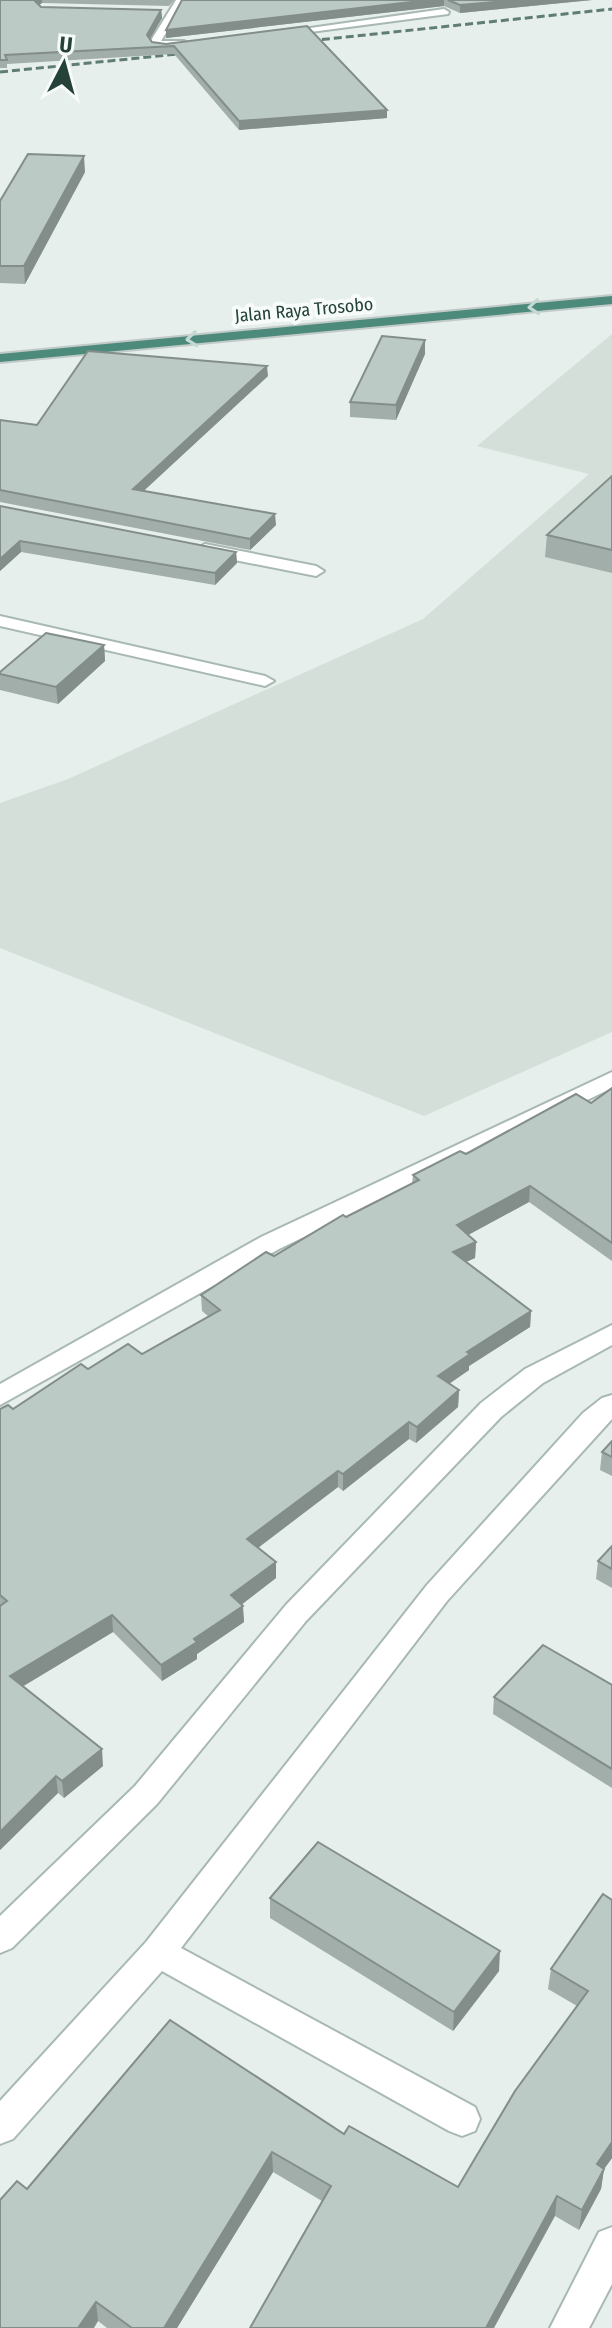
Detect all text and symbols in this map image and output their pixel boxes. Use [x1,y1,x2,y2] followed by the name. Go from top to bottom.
[24,24,104,104] north arrow
[58,31,74,59] text: U
[234,293,374,327] street label: Jalan Raya Trosobo
[527,298,540,315] one-way arrow
[185,330,198,347] one-way arrow

